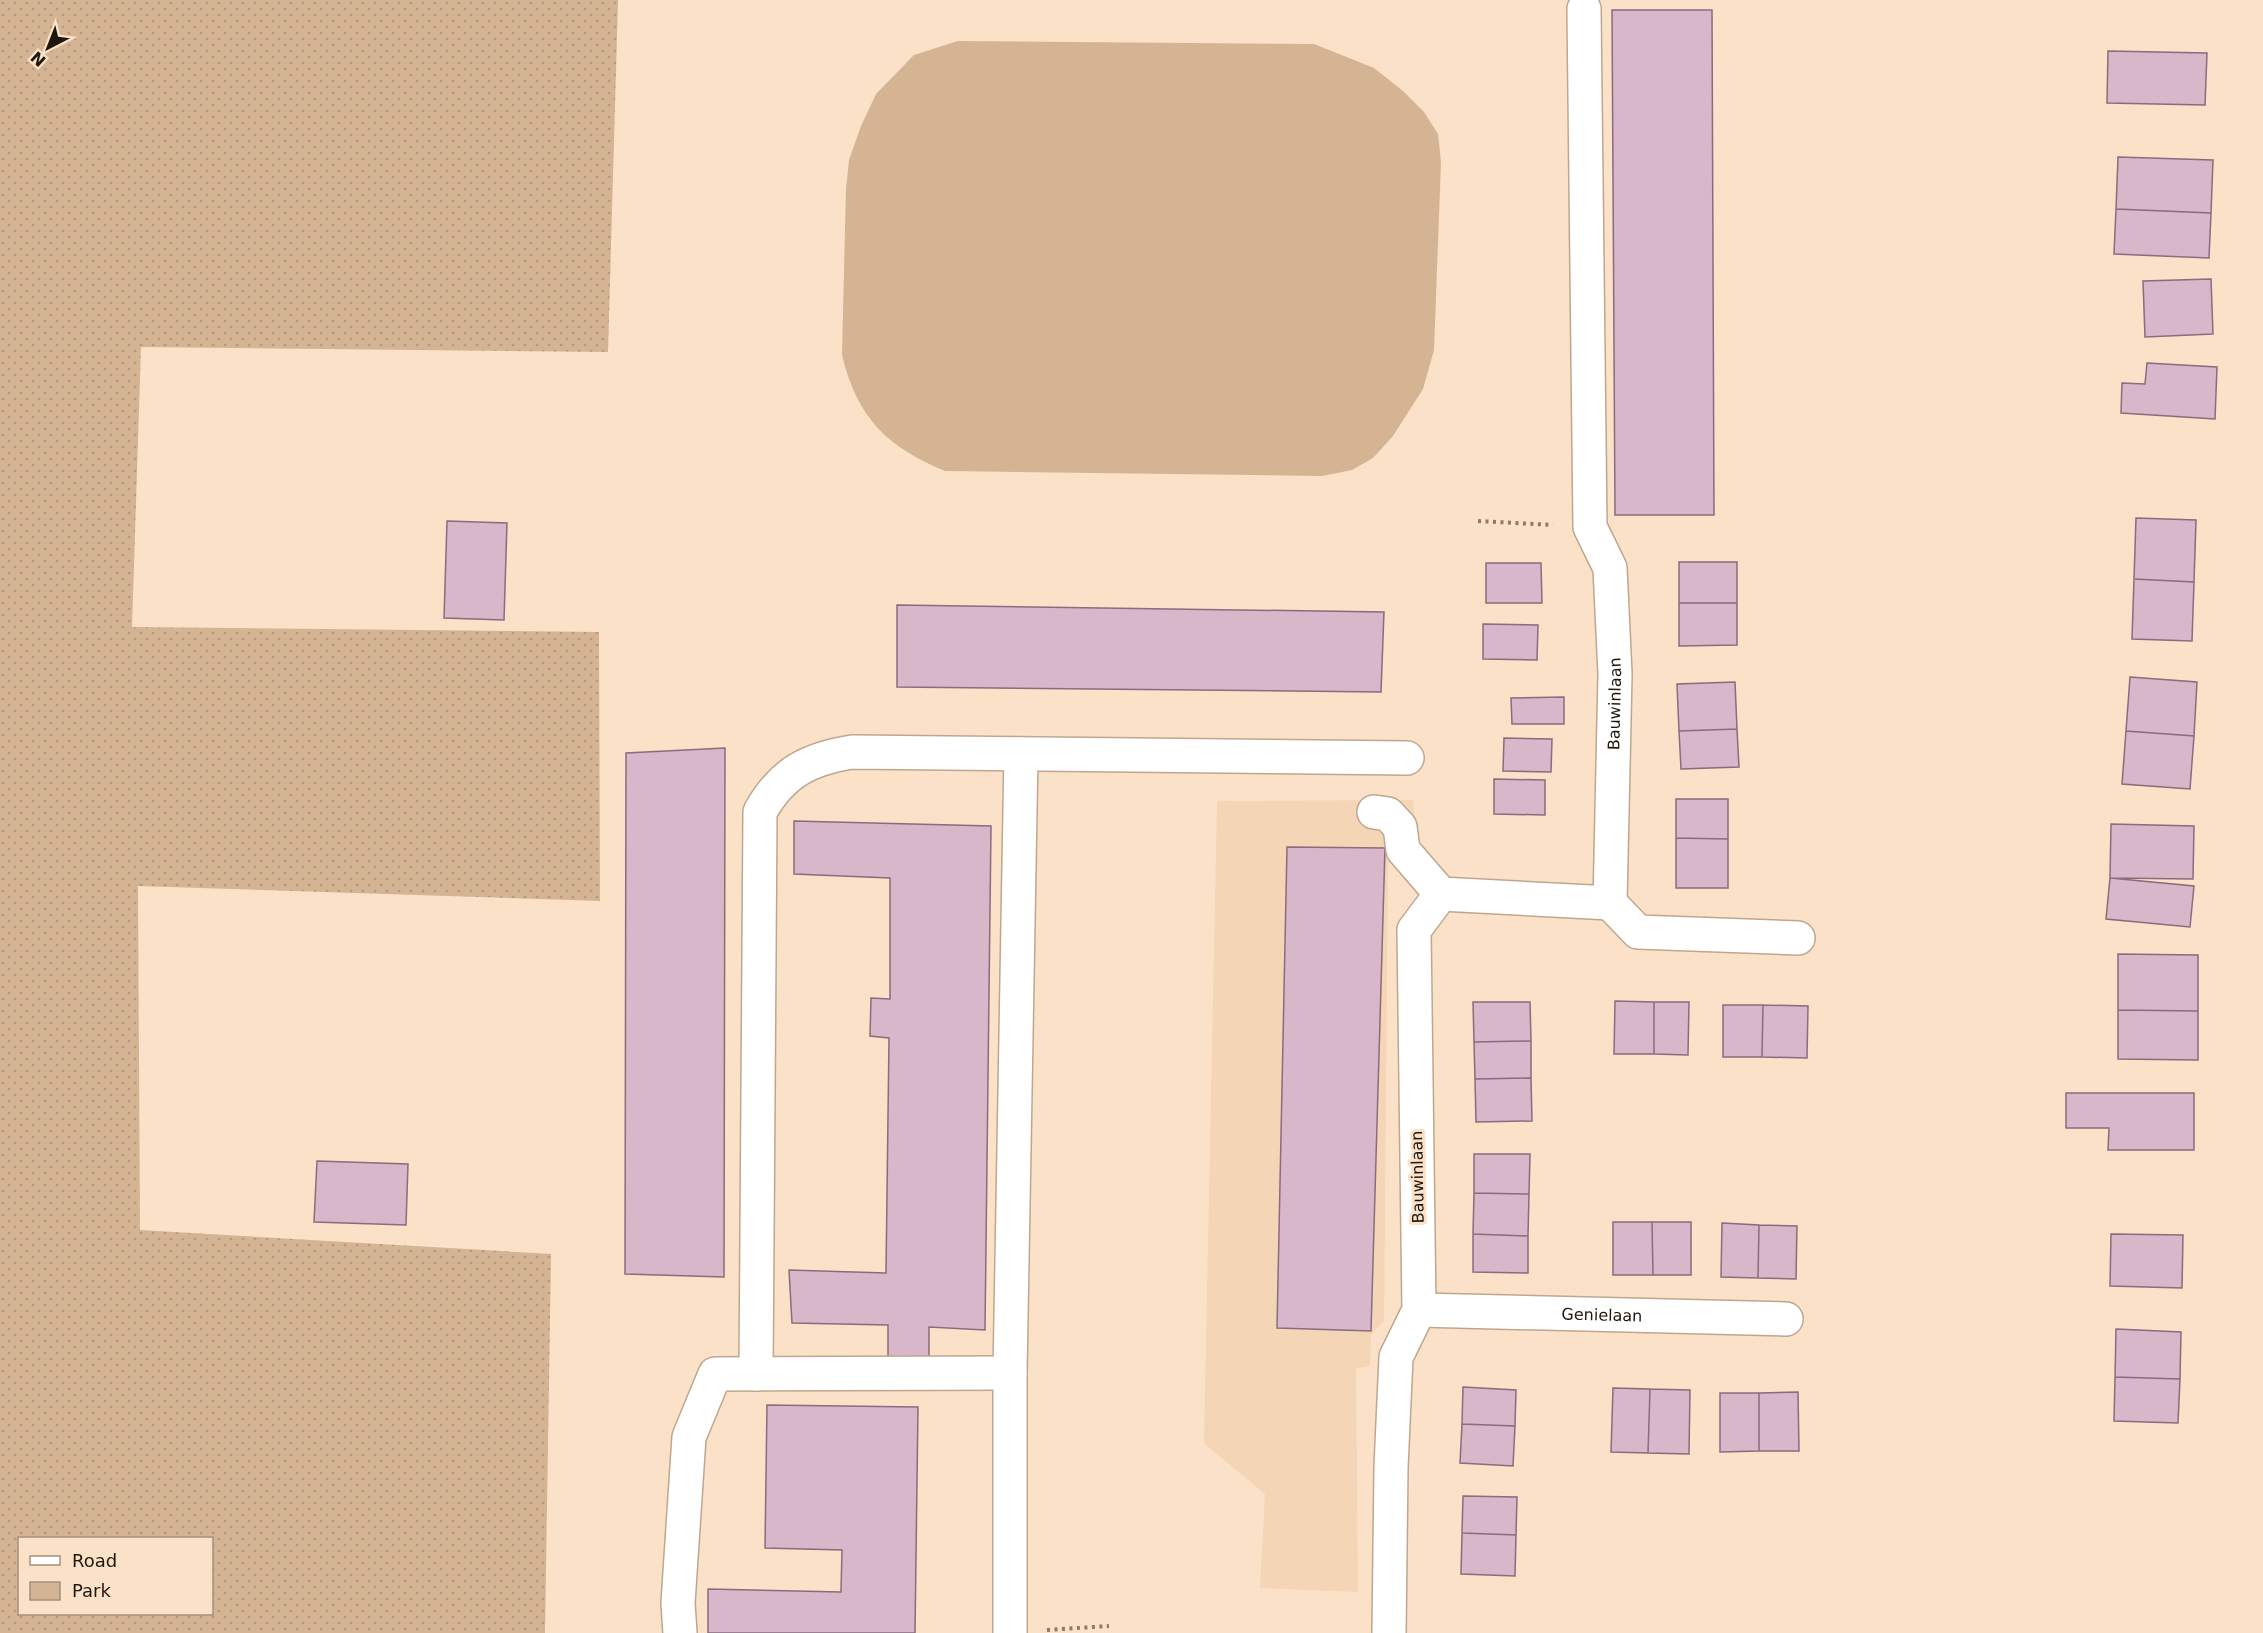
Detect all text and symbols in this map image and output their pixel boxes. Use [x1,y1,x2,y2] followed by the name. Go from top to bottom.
[18,18,78,78] north arrow
[27,47,50,70] text: N
[1604,657,1625,750] street label: Bauwinlaan
[1407,1130,1428,1224] street label: Bauwinlaan
[1561,1304,1643,1325] street label: Genielaan
[18,1537,213,1615] legend
[72,1550,117,1571] text: Road
[72,1580,111,1601] text: Park

